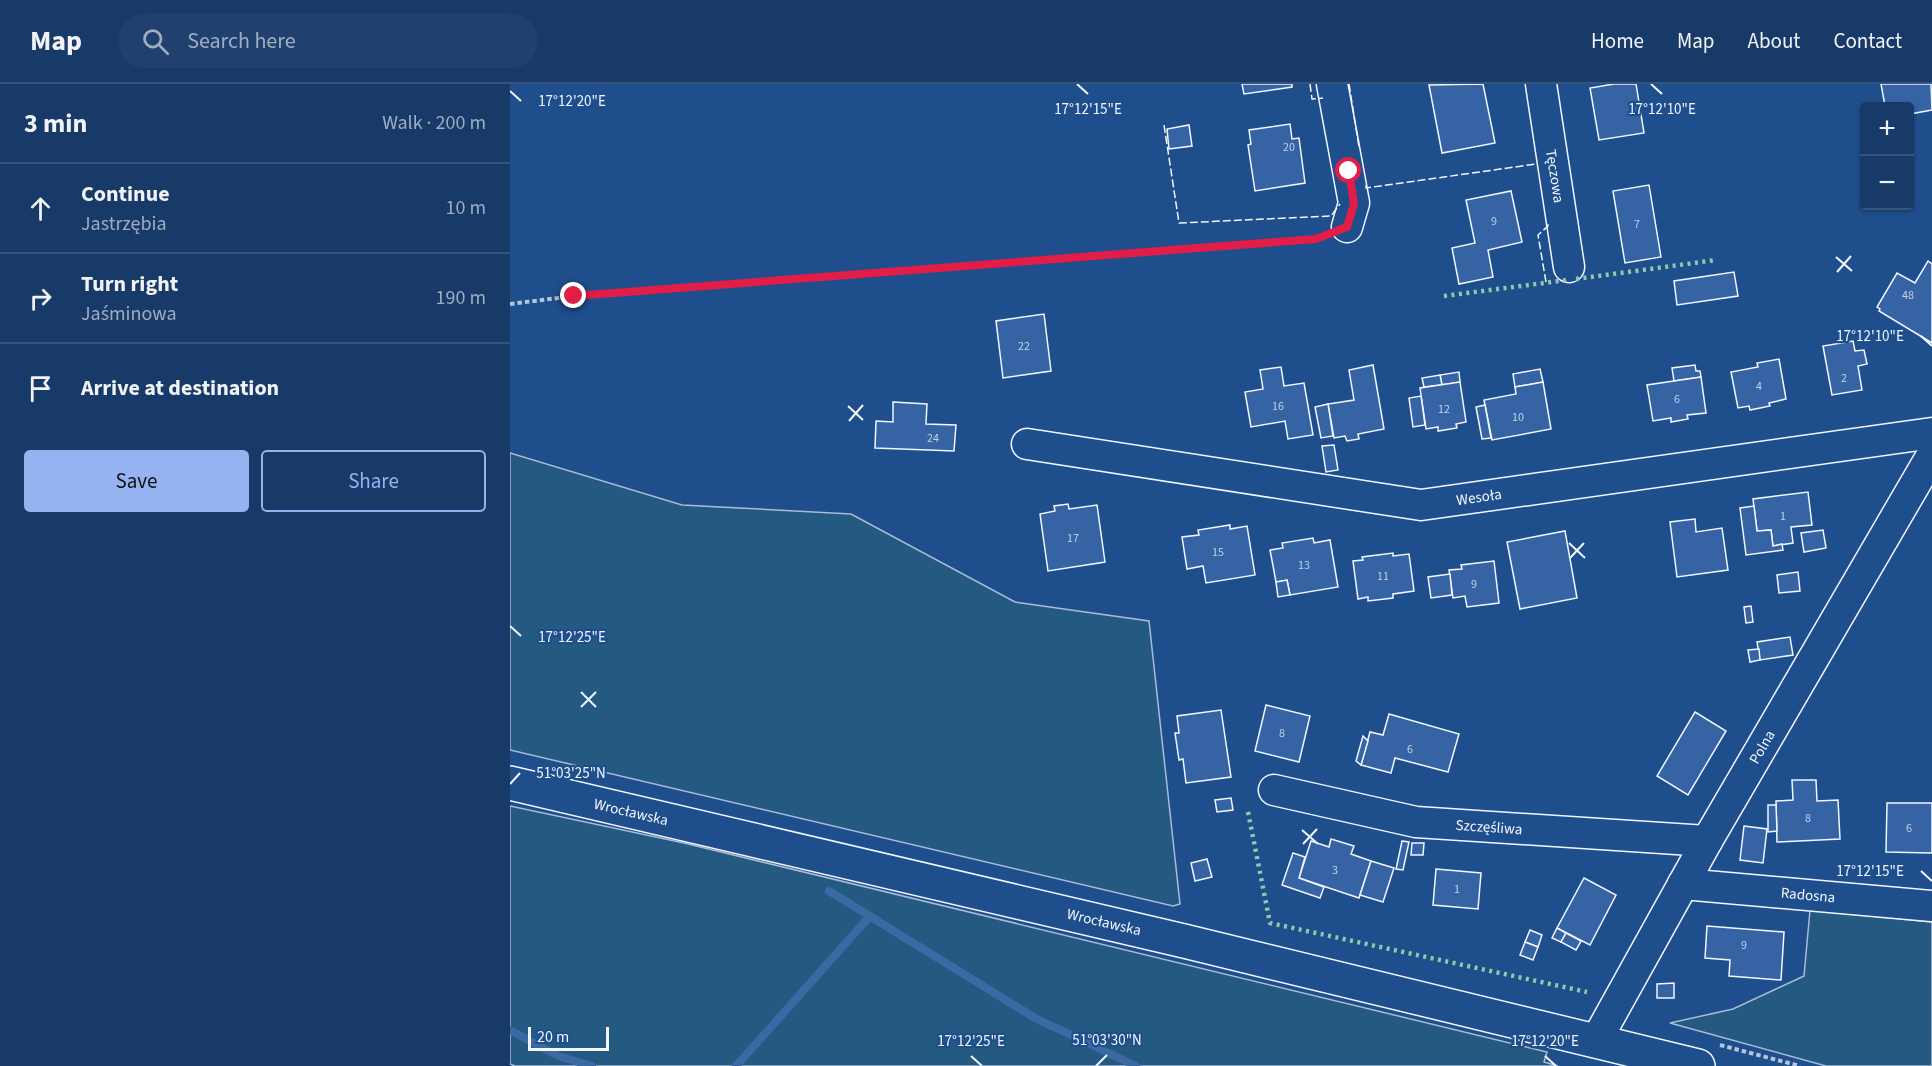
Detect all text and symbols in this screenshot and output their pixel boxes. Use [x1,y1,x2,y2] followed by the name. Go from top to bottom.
[118,14,538,68] search box
[30,21,82,61] text: Map
[139,25,172,58] icon: search
[187,25,296,57] text: Search here
[1591,26,1644,56] text: Home
[1677,26,1715,56] text: Map
[1748,26,1800,56] text: About
[1833,26,1902,56] text: Contact
[538,91,606,112] text: 17°12'20"E
[1054,99,1122,120] text: 17°12'15"E
[1628,99,1696,120] text: 17°12'10"E
[1860,102,1914,210] map controls
[1860,102,1914,156] button: +
[24,105,87,142] text: 3 min
[382,109,486,137] text: Walk · 200 m
[1283,139,1295,156] house number: 20
[1540,148,1569,204] street label: Tęczowa
[1860,156,1914,210] button: −
[1335,157,1361,183] route start
[81,178,170,210] text: Continue
[24,192,57,225] icon: ahead
[446,194,486,222] text: 10 m
[81,210,167,238] text: Jastrzębia
[1491,213,1497,230] house number: 9
[1634,216,1640,233] house number: 7
[81,268,178,300] text: Turn right
[24,282,57,315] icon: right
[560,282,586,308] route end
[436,284,486,312] text: 190 m
[1902,287,1914,304] house number: 48
[81,300,177,328] text: Jaśminowa
[1836,326,1904,347] text: 17°12'10"E
[1018,338,1030,355] house number: 22
[1841,370,1847,387] house number: 2
[24,372,57,405] icon: arrive
[81,372,279,404] text: Arrive at destination
[1756,378,1762,395] house number: 4
[1674,391,1680,408] house number: 6
[1272,398,1284,415] house number: 16
[1438,401,1450,418] house number: 12
[1512,409,1524,426] house number: 10
[927,430,939,447] house number: 24
[24,450,249,512] button: Save
[261,450,486,512] button: Share
[1455,484,1503,511] street label: Wesoła
[1780,508,1786,525] house number: 1
[1067,530,1079,547] house number: 17
[1212,544,1224,561] house number: 15
[1298,557,1310,574] house number: 13
[1377,568,1389,585] house number: 11
[1471,576,1477,593] house number: 9
[538,627,606,648] text: 17°12'25"E
[1279,725,1285,742] house number: 8
[1744,726,1780,768] street label: Polna
[1407,741,1413,758] house number: 6
[536,763,606,784] text: 51°03'25"N
[592,794,670,831] street label: Wrocławska
[1805,810,1811,827] house number: 8
[1455,815,1523,840] street label: Szczęśliwa
[1906,820,1912,837] house number: 6
[1836,861,1904,882] text: 17°12'15"E
[1332,862,1338,879] house number: 3
[1454,881,1460,898] house number: 1
[1780,883,1836,908] street label: Radosna
[1065,904,1143,941] street label: Wrocławska
[1741,937,1747,954] house number: 9
[528,1024,609,1052] scale bar
[537,1026,569,1048] text: 20 m
[1072,1030,1142,1051] text: 51°03'30"N
[937,1031,1005,1052] text: 17°12'25"E
[1511,1031,1579,1052] text: 17°12'20"E

